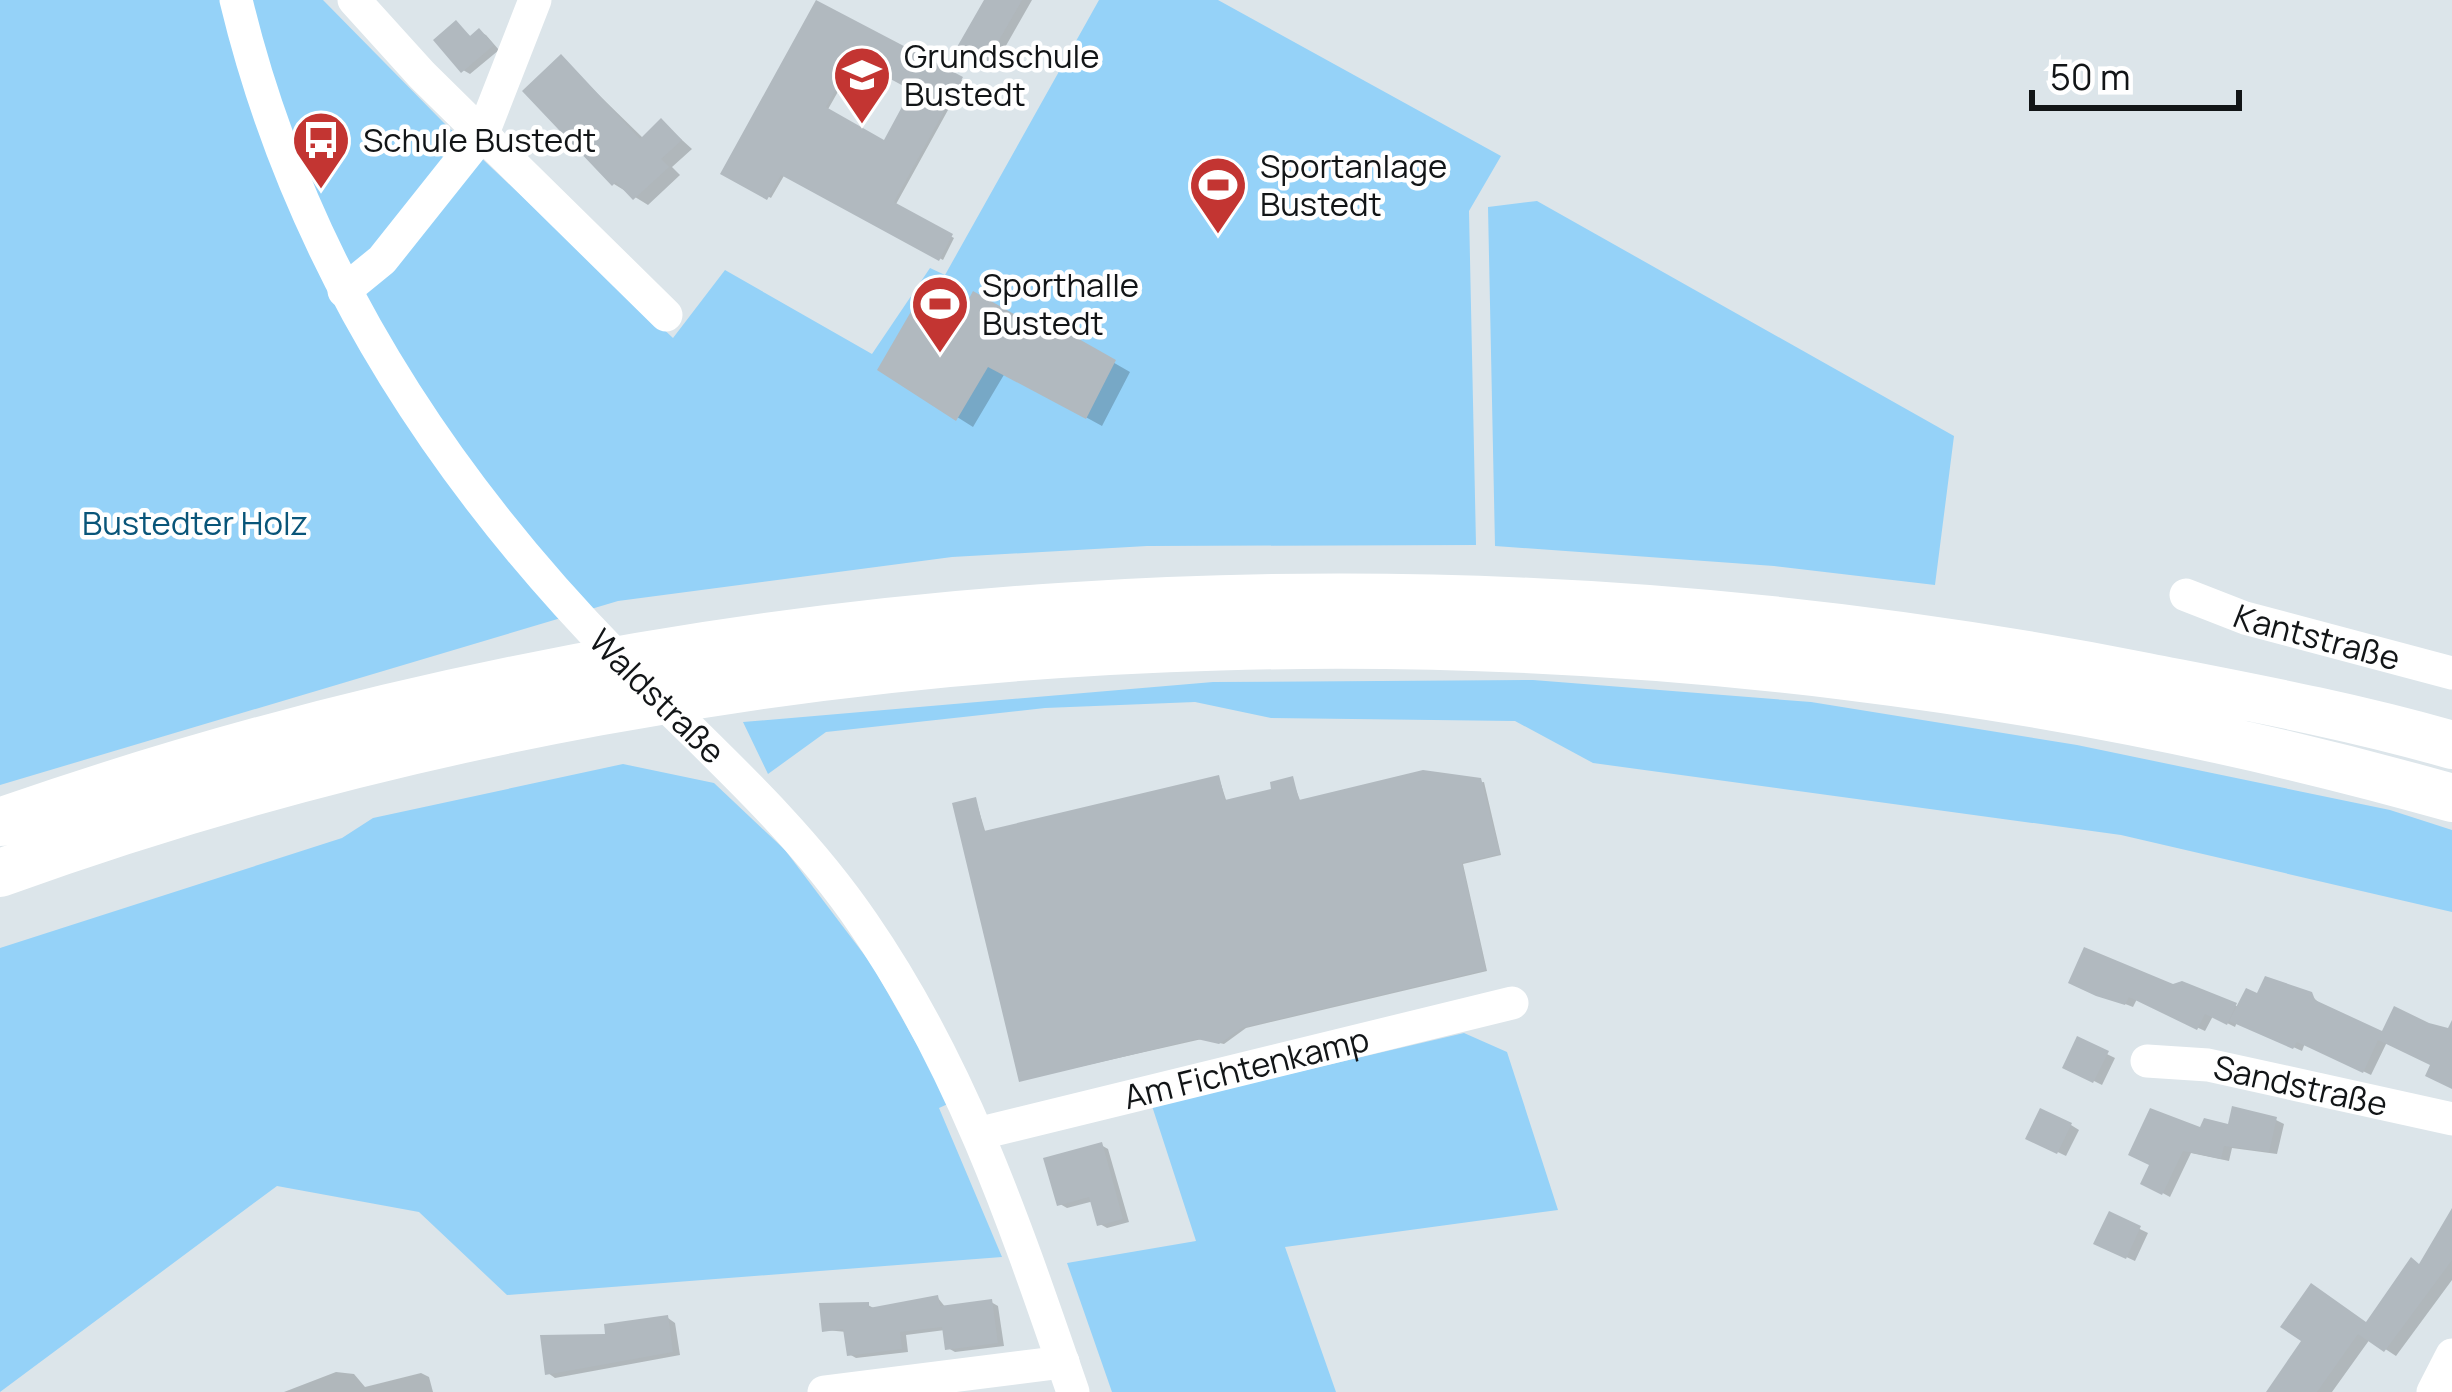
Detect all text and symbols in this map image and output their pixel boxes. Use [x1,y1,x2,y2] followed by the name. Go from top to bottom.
[904,33,1100,116] place label: Grundschule Bustedt
[2032,36,2239,110] scale bar
[831,44,893,126] school or university icon: Grundschule Bustedt
[2050,52,2130,101] text: 50 m
[290,109,352,191] bus stop icon: Schule Bustedt
[363,117,596,162] place label: Schule Bustedt
[1260,143,1447,226] place label: Sportanlage Bustedt
[1187,154,1249,236] sports icon: Sportanlage Bustedt
[982,262,1139,345] place label: Sporthalle Bustedt
[909,273,971,355] sports icon: Sporthalle Bustedt
[82,500,308,545] park label: Bustedter Holz
[2227,593,2405,680] street label: Kantstraße
[580,619,735,773] street label: Waldstraße
[1119,1016,1373,1119] street label: Am Fichtenkamp
[2209,1044,2392,1126] street label: Sandstraße

